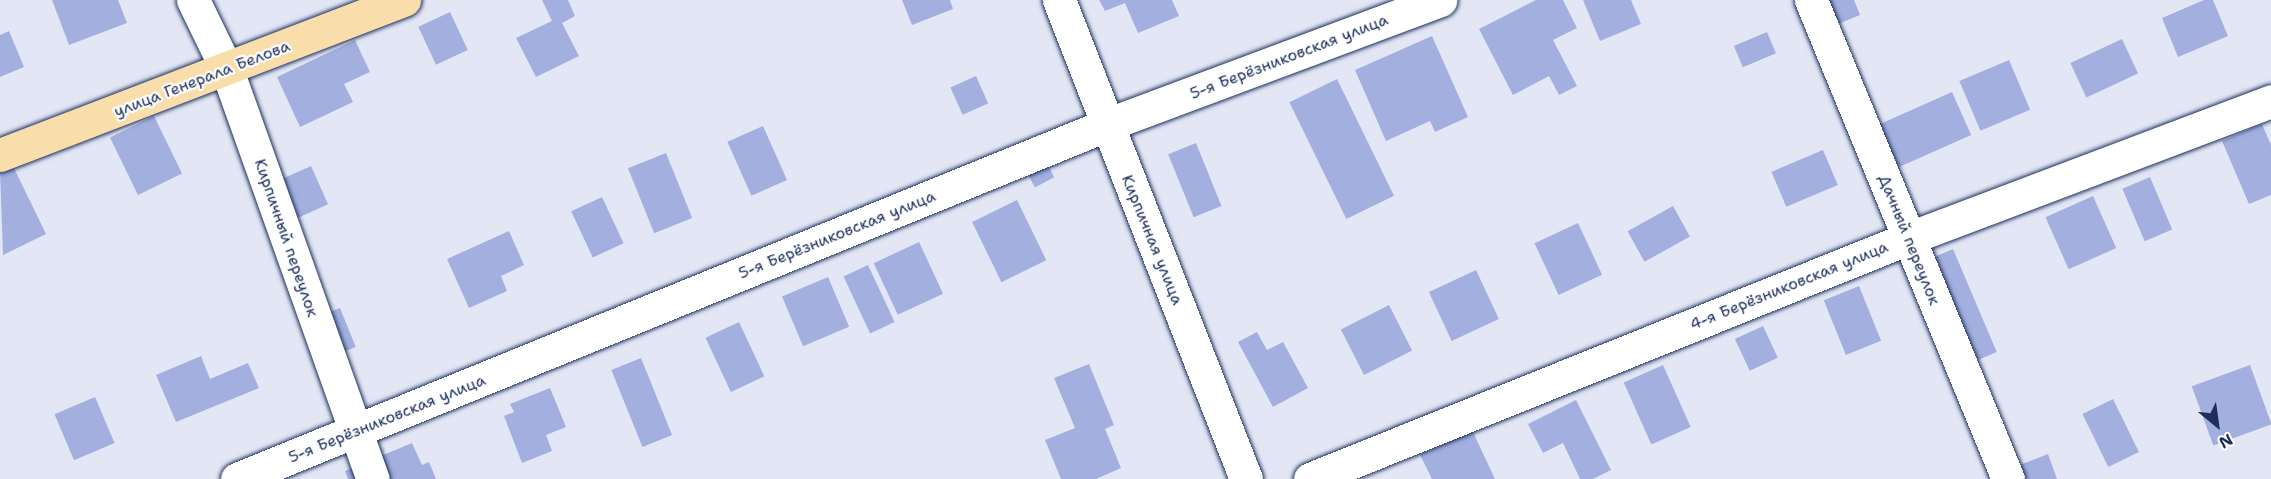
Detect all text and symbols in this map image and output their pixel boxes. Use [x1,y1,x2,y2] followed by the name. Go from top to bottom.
[1187,10,1391,104] street label: 5-я Берёзниковская улица
[111,37,293,121] street label: улица Генерала Белова
[250,156,322,320] street label: Кирпичный переулок
[1117,172,1187,308] street label: Кирпичная улица
[1874,172,1944,308] street label: Дачный переулок
[736,187,938,283] street label: 5-я Берёзниковская улица
[1687,237,1891,335] street label: 4-я Берёзниковская улица
[286,371,488,467] street label: 5-я Берёзниковская улица
[2187,395,2247,455] north arrow
[2215,429,2237,453] text: N

